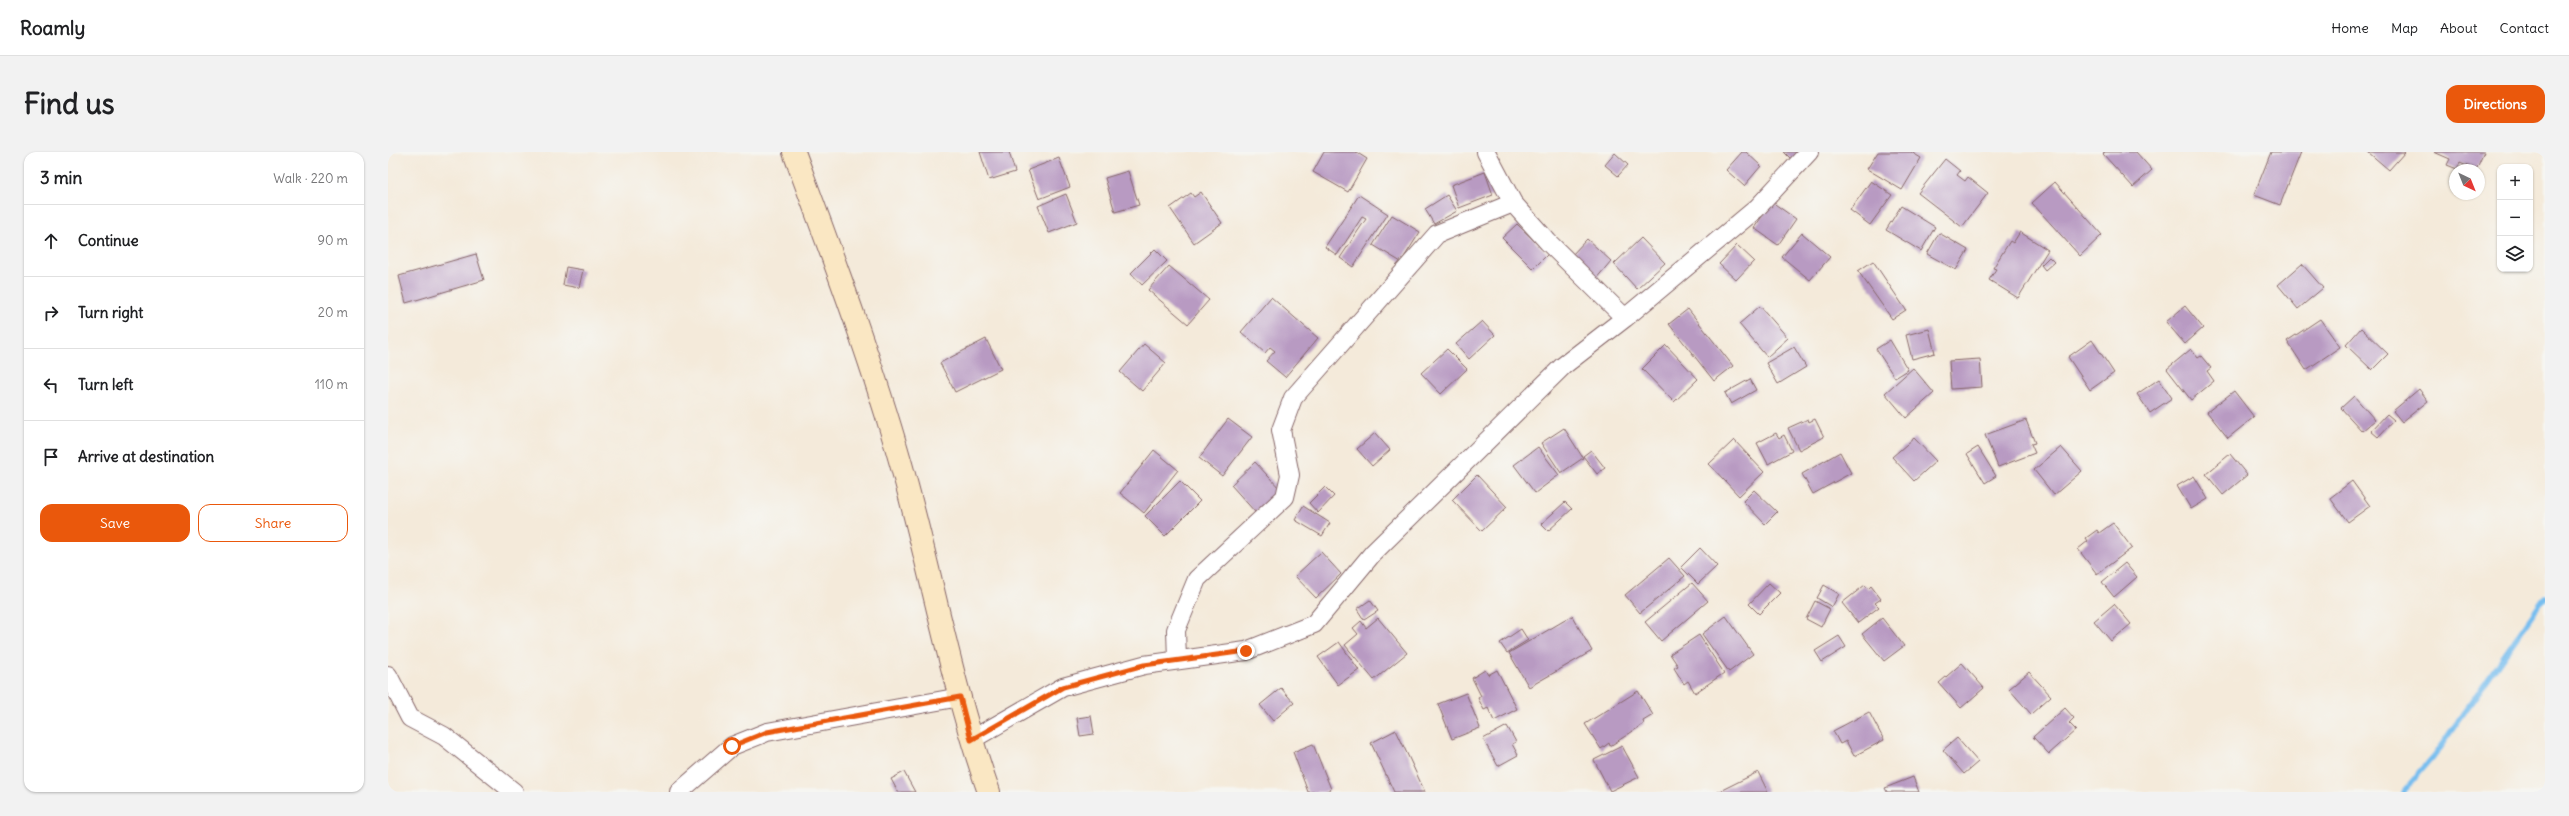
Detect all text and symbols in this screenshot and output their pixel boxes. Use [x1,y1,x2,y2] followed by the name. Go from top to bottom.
[20,16,85,40] text: Roamly
[2331,19,2369,37] text: Home
[2391,19,2418,37] text: Map
[2440,19,2478,37] text: About
[2500,19,2549,37] text: Contact
[2446,85,2545,123] button: Directions
[24,86,115,122] text: Find us
[2449,164,2485,200] north arrow
[2497,164,2533,272] map controls
[2497,164,2533,200] button: +
[40,167,82,189] text: 3 min
[273,170,348,187] text: Walk · 220 m
[2497,200,2533,236] button: −
[40,230,62,252] icon: ahead
[78,231,139,250] text: Continue
[317,232,348,249] text: 90 m
[2497,236,2533,272] button: layers
[40,302,62,324] icon: right
[78,303,143,322] text: Turn right
[318,304,348,321] text: 20 m
[40,374,62,396] icon: left
[78,375,133,394] text: Turn left
[315,376,348,393] text: 110 m
[40,446,62,468] icon: arrive
[78,447,214,466] text: Arrive at destination
[40,504,190,542] button: Save
[198,504,348,542] button: Share
[1237,642,1255,660] route end
[723,737,741,755] route start

